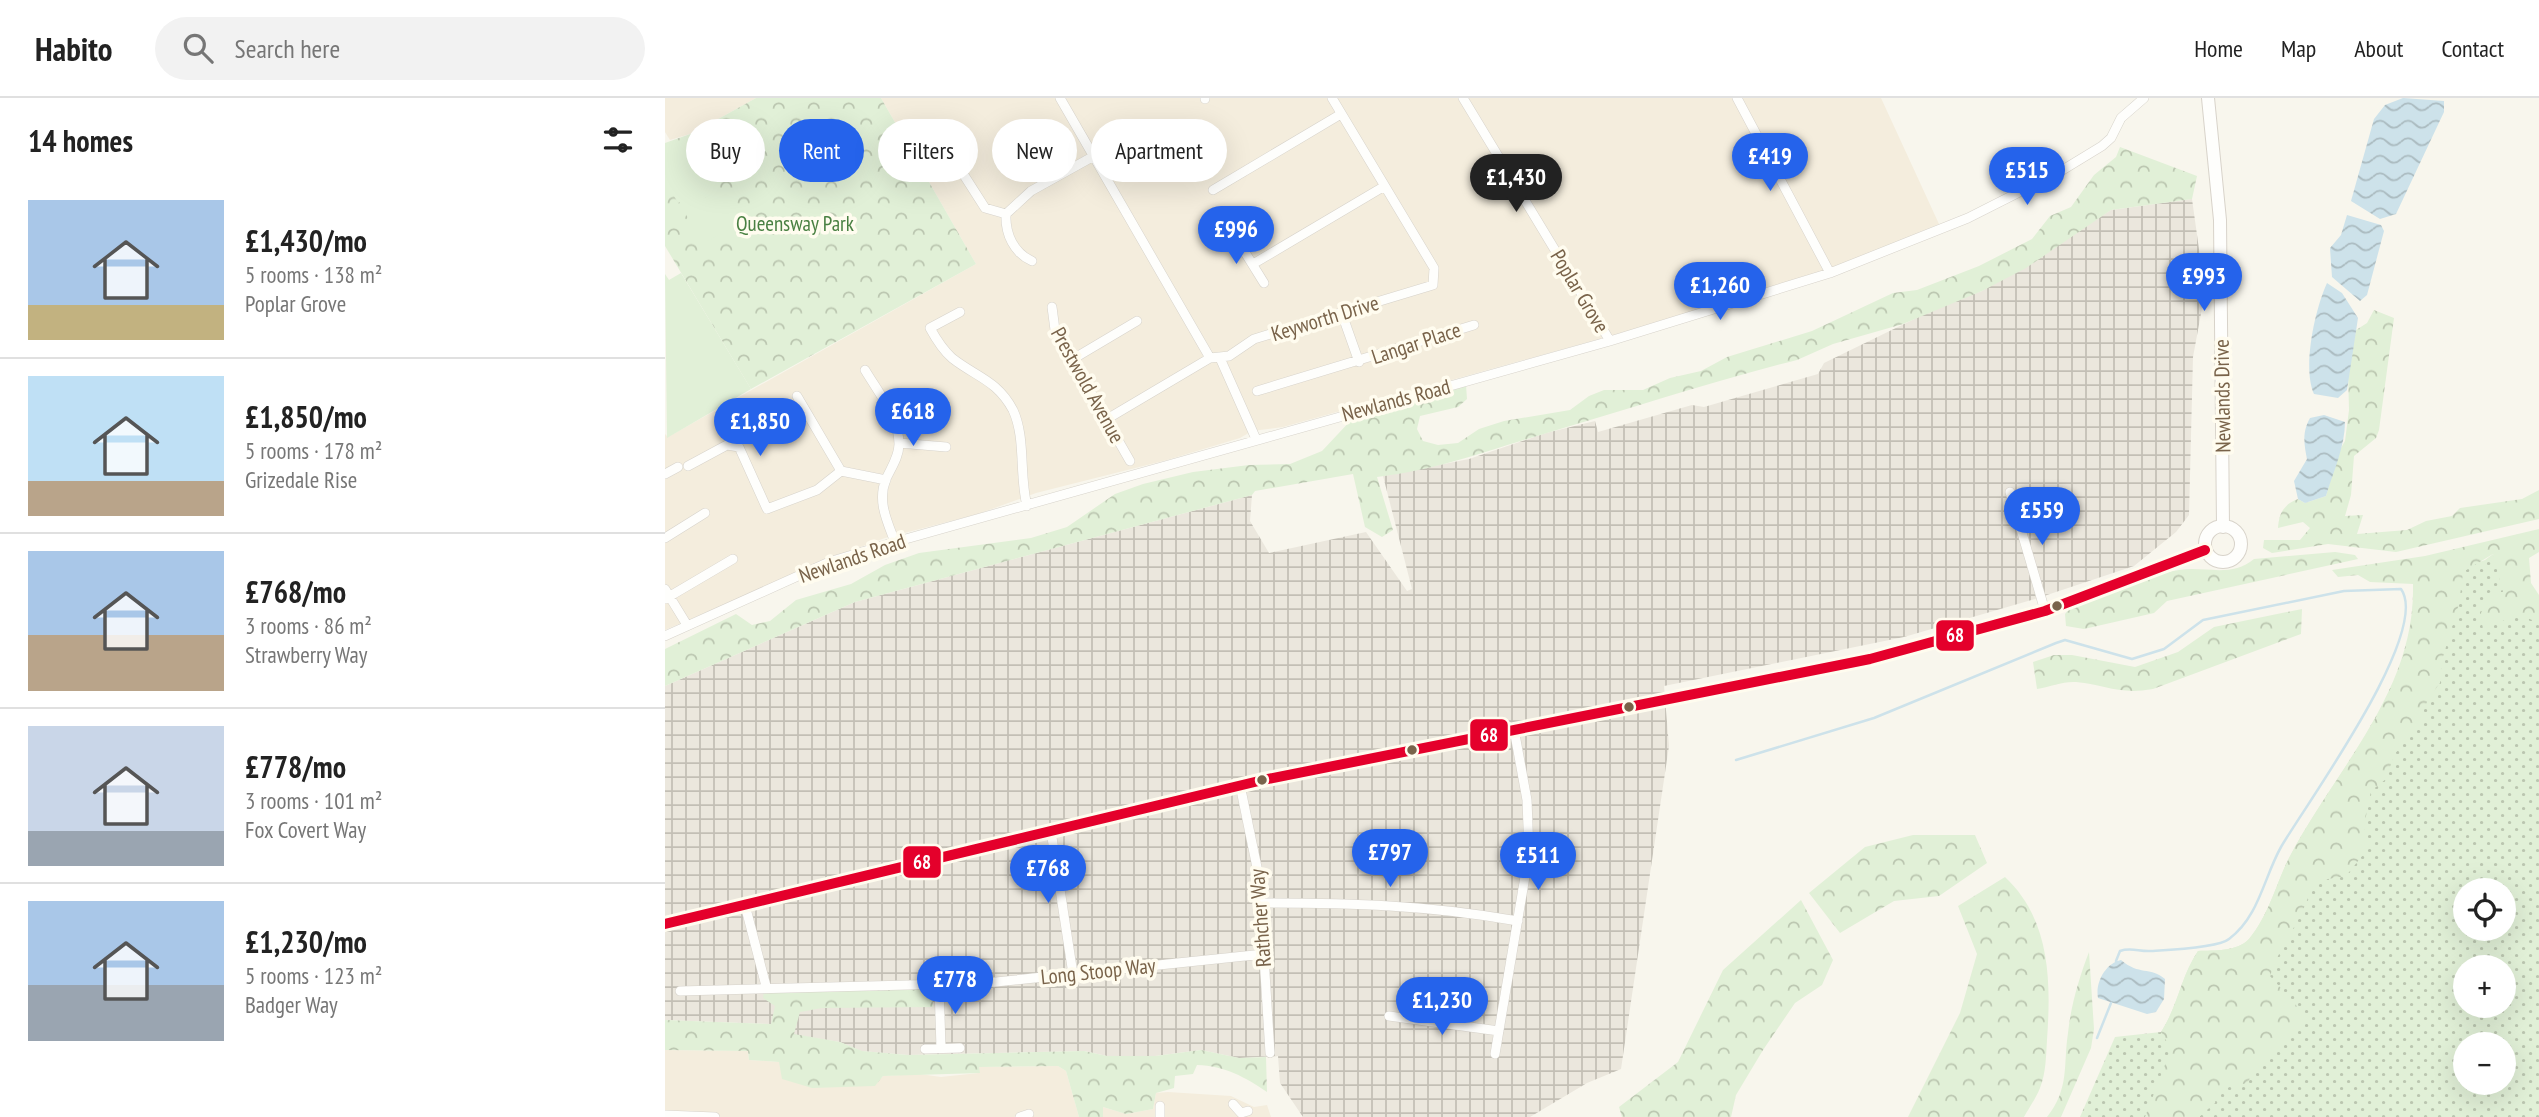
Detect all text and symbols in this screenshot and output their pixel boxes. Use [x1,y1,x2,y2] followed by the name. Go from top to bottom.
[155,17,645,80] search box
[35,27,113,70] text: Habito
[179,29,217,67] icon: search
[235,32,340,65] text: Search here
[2194,33,2243,64] text: Home
[2281,33,2316,64] text: Map
[2354,33,2403,64] text: About
[2441,33,2504,64] text: Contact
[686,119,765,182] chip: Buy
[779,119,864,182] chip: Rent
[878,119,978,182] chip: Filters
[992,119,1077,182] chip: New
[1091,119,1227,182] chip: Apartment
[28,121,133,160] text: 14 homes
[599,121,637,159] icon: filters
[1729,134,1811,193] pin: £419
[1748,141,1792,170] text: £419
[1986,148,2068,207] pin: £515
[1459,155,1573,214] pin: £1,430
[2005,155,2049,184] text: £515
[1486,162,1546,191] text: £1,430
[1195,206,1277,266] pin: £996
[736,210,854,237] park label: Queensway Park
[1214,214,1258,243] text: £996
[245,221,367,260] text: £1,430/mo
[84,228,168,312] icon: home
[1545,244,1615,338] street label: Poplar Grove
[2163,254,2245,313] pin: £993
[245,260,382,289] text: 5 rooms · 138 m²
[2182,261,2226,290] text: £993
[1663,262,1777,322] pin: £1,260
[1690,270,1750,299] text: £1,260
[245,289,346,318] text: Poplar Grove
[1268,289,1382,347] street label: Keyworth Drive
[1368,316,1464,370] street label: Langar Place
[1045,322,1131,448] street label: Prestwold Avenue
[2208,339,2236,453] street label: Newlands Drive
[1339,373,1453,427] street label: Newlands Road
[872,388,954,448] pin: £618
[891,396,935,425] text: £618
[245,397,367,436] text: £1,850/mo
[703,398,817,458] pin: £1,850
[84,404,168,488] icon: home
[730,406,790,435] text: £1,850
[245,436,382,465] text: 5 rooms · 178 m²
[245,465,357,494] text: Grizedale Rise
[2001,488,2083,547] pin: £559
[2020,495,2064,524] text: £559
[795,527,909,589] street label: Newlands Road
[245,572,346,611] text: £768/mo
[84,579,168,663] icon: home
[2050,599,2064,613] unlabelled marker
[245,611,372,640] text: 3 rooms · 86 m²
[1935,619,1975,652] line badge: 68
[1946,623,1964,647] text: 68
[245,640,367,669] text: Strawberry Way
[1622,700,1636,714] unlabelled marker
[1469,718,1509,752] line badge: 68
[1480,723,1498,747] text: 68
[1405,743,1419,757] unlabelled marker
[245,747,346,786] text: £778/mo
[84,754,168,838] icon: home
[1255,773,1269,787] unlabelled marker
[245,786,382,815] text: 3 rooms · 101 m²
[245,815,366,844] text: Fox Covert Way
[1349,830,1431,889] pin: £797
[1497,832,1579,892] pin: £511
[1368,837,1412,866] text: £797
[1516,840,1560,869] text: £511
[902,845,942,879] line badge: 68
[1007,846,1089,905] pin: £768
[913,850,931,874] text: 68
[1026,853,1070,882] text: £768
[1243,868,1277,968] street label: Rathcher Way
[2453,878,2516,1095] map controls
[2453,878,2516,941] button: locate
[245,922,367,961] text: £1,230/mo
[84,929,168,1013] icon: home
[1039,952,1157,990] street label: Long Stoop Way
[2453,955,2516,1018] button: +
[914,956,996,1016] pin: £778
[245,961,382,990] text: 5 rooms · 123 m²
[933,964,977,993] text: £778
[1385,978,1499,1037] pin: £1,230
[1412,985,1472,1014] text: £1,230
[245,990,338,1019] text: Badger Way
[2453,1032,2516,1095] button: −

